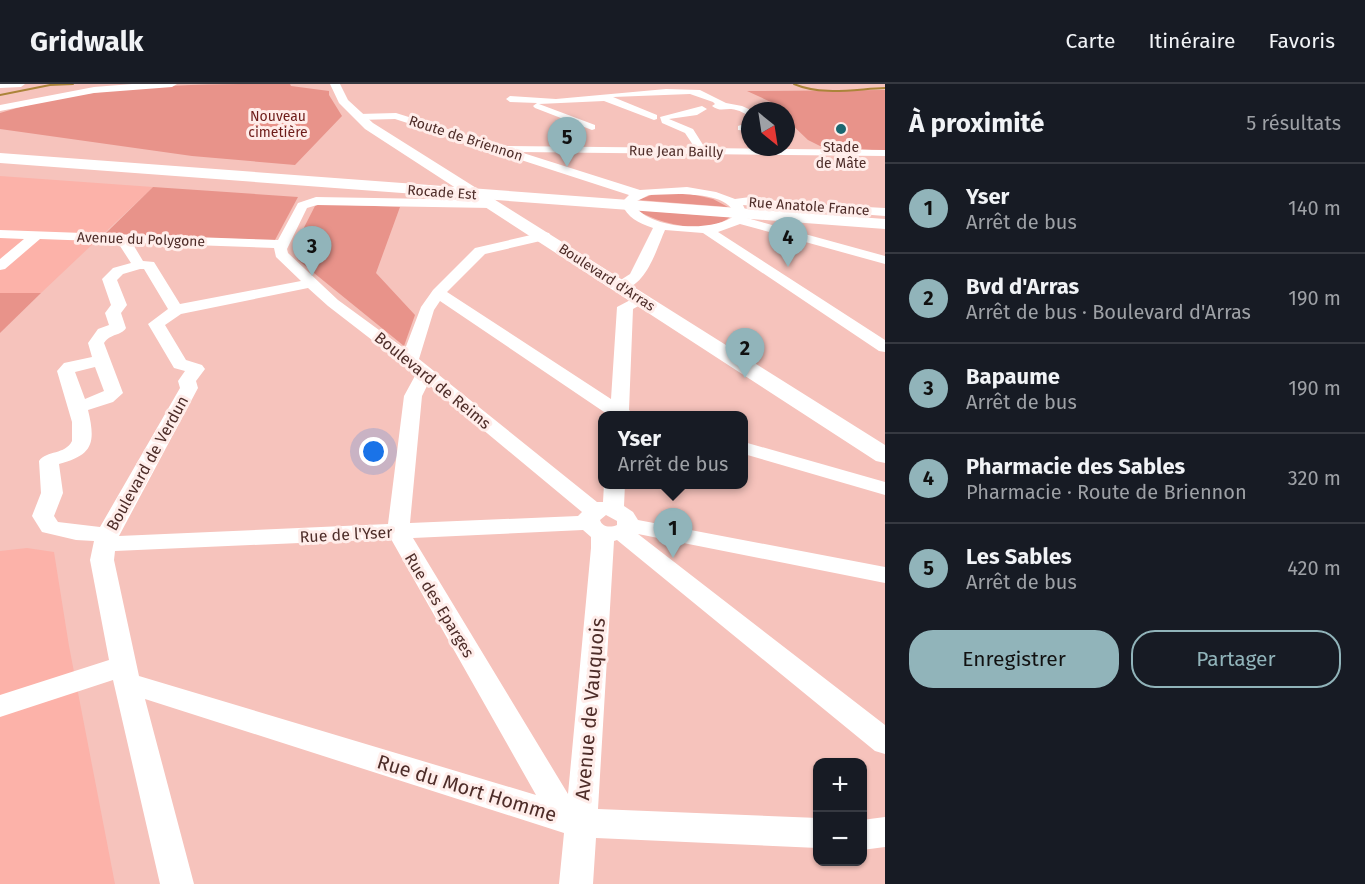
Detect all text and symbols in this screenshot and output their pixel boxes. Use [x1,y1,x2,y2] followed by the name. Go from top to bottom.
[30,25,143,58] text: Gridwalk
[1066,28,1115,54] text: Carte
[1148,28,1235,54] text: Itinéraire
[1268,28,1335,54] text: Favoris
[741,102,795,156] north arrow
[248,108,308,141] park label: Nouveau cimetière
[909,108,1044,139] text: À proximité
[1246,111,1341,135] text: 5 résultats
[407,112,525,165] street label: Route de Briennon
[548,118,586,167] pin: 5
[834,122,848,136] marker: Stade de Mâte
[816,139,866,172] place label: Stade de Mâte
[629,142,723,161] street label: Rue Jean Bailly
[407,182,478,203] street label: Rocade Est
[966,183,1009,210] text: Yser
[748,194,870,219] street label: Rue Anatole France
[924,196,933,220] text: 1
[1288,196,1341,220] text: 140 m
[966,210,1077,234] text: Arrêt de bus
[768,218,808,267] pin: 4
[292,226,332,276] pin: 3
[77,229,205,250] street label: Avenue du Polygone
[555,240,658,315] street label: Boulevard d'Arras
[966,273,1079,300] text: Bvd d'Arras
[923,286,934,310] text: 2
[1288,286,1341,310] text: 190 m
[966,300,1251,324] text: Arrêt de bus · Boulevard d'Arras
[371,328,495,433] street label: Boulevard de Reims
[726,328,764,378] pin: 2
[966,363,1060,390] text: Bapaume
[923,376,934,400] text: 3
[1288,376,1341,400] text: 190 m
[966,390,1077,414] text: Arrêt de bus
[102,393,192,534] street label: Boulevard de Verdun
[598,411,748,489] popup
[618,425,661,452] text: Yser
[359,437,388,466] your location
[618,452,728,476] text: Arrêt de bus
[966,453,1185,480] text: Pharmacie des Sables
[923,466,934,490] text: 4
[1288,466,1341,490] text: 320 m
[966,480,1247,504] text: Pharmacie · Route de Briennon
[654,508,692,558] pin: 1
[299,523,394,546] street label: Rue de l'Yser
[966,543,1072,570] text: Les Sables
[401,550,478,661] street label: Rue des Eparges
[923,556,934,580] text: 5
[1287,556,1341,580] text: 420 m
[966,570,1077,594] text: Arrêt de bus
[570,617,610,801] street label: Avenue de Vauquois
[909,630,1119,688] button: Enregistrer
[1131,630,1341,688] button: Partager
[374,749,560,827] street label: Rue du Mort Homme
[813,758,867,866] map controls
[813,758,867,812] button: +
[813,812,867,866] button: −

